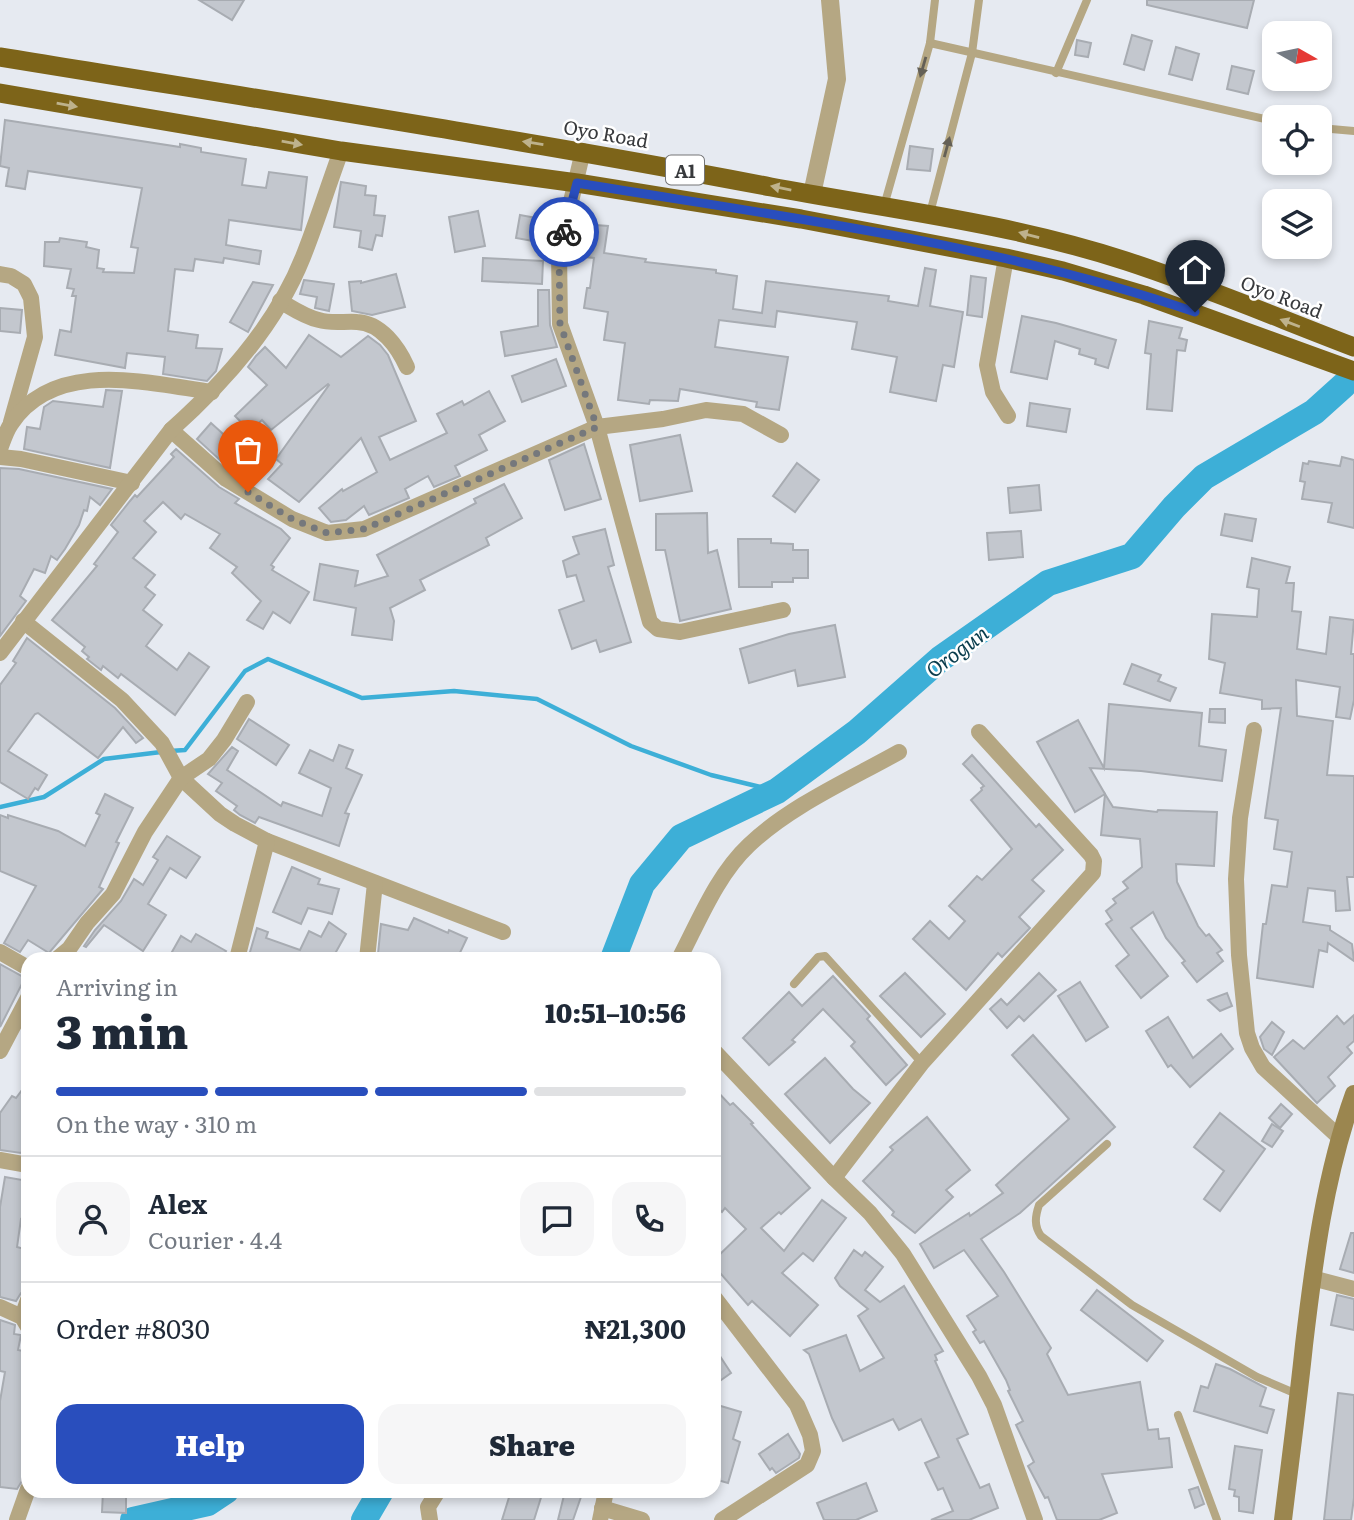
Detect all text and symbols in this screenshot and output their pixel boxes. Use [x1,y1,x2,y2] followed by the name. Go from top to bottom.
[1262,21,1332,91] north arrow
[1262,21,1332,259] map controls
[917,56,928,78] one-way arrow
[56,99,78,110] one-way arrow
[1262,105,1332,175] button: locate
[561,112,651,154] street label: Oyo Road
[942,136,953,158] one-way arrow
[522,137,544,148] one-way arrow
[281,138,303,149] one-way arrow
[666,155,704,184] road number: A1
[770,183,792,194] one-way arrow
[1262,189,1332,259] button: layers
[529,197,599,267] courier
[545,213,583,251] icon: bike
[1018,229,1039,239] one-way arrow
[1165,240,1225,312] pin
[1176,251,1214,289] icon: home
[1237,268,1327,325] street label: Oyo Road
[1280,317,1301,328] one-way arrow
[218,420,278,492] pin
[229,431,267,469] icon: bag
[918,616,994,684] water label: Orogun
[56,969,178,1003] text: Arriving in
[545,992,686,1031] text: 10:51–10:56
[56,995,188,1063] text: 3 min
[56,1106,257,1140] text: On the way · 310 m
[56,1182,130,1256] button: person
[520,1182,594,1256] button: chat
[612,1182,686,1256] button: phone
[148,1183,207,1222] text: Alex
[148,1222,282,1256] text: Courier · 4.4
[56,1308,210,1347] text: Order #8030
[584,1308,686,1347] text: ₦21,300
[56,1404,364,1484] button: Help
[378,1404,686,1484] button: Share

